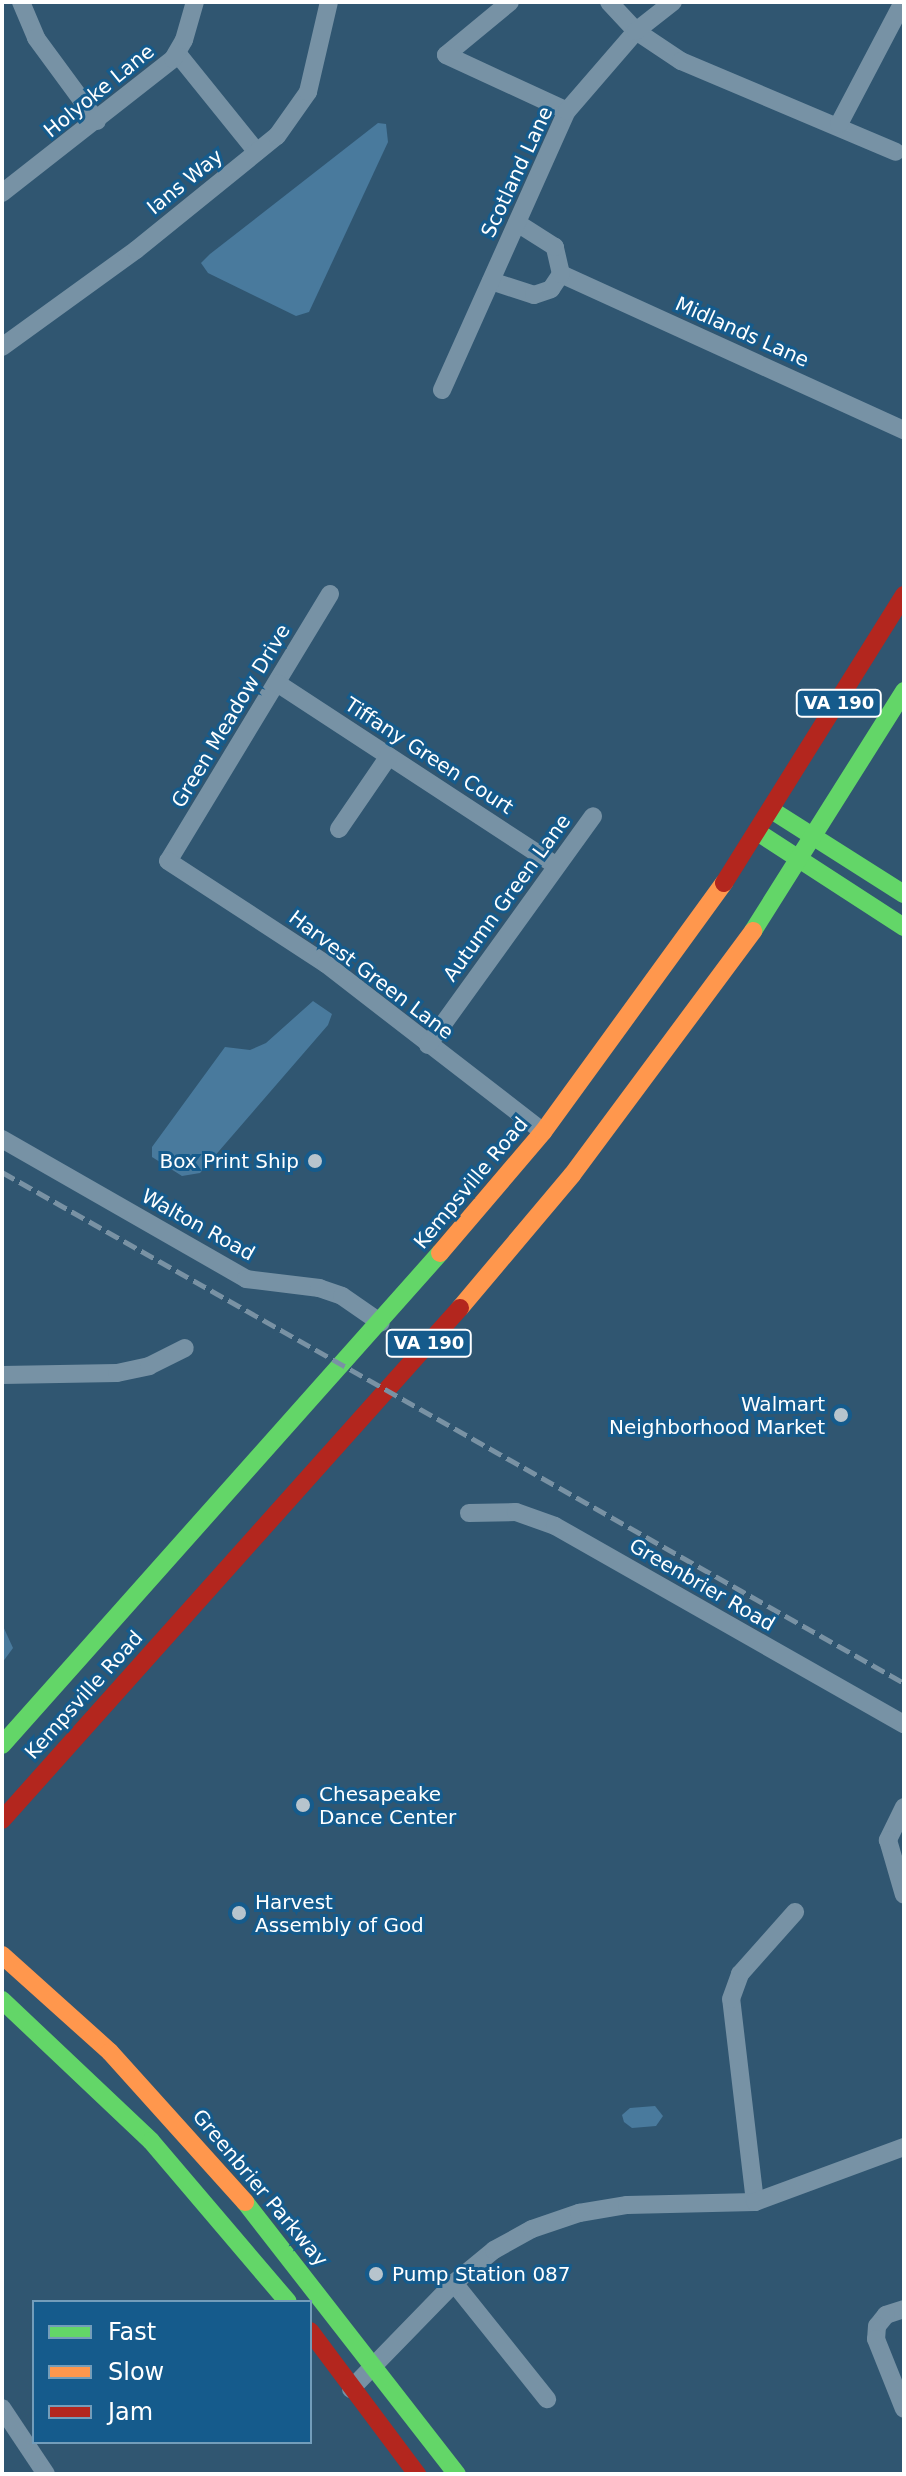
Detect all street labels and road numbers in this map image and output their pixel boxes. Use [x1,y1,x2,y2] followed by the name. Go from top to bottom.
[39,39,159,143] street label: Holyoke Lane
[476,103,558,241] street label: Scotland Lane
[142,144,228,220] street label: Ians Way
[671,292,813,372] street label: Midlands Lane
[167,620,295,812] street label: Green Meadow Drive
[795,689,883,717] road number: VA 190
[340,693,518,819] street label: Tiffany Green Court
[438,810,576,986] street label: Autumn Green Lane
[284,905,458,1045] street label: Harvest Green Lane
[409,1112,533,1254] street label: Kempsville Road
[137,1184,259,1266] street label: Walton Road
[385,1329,473,1357] road number: VA 190
[625,1534,779,1636] street label: Greenbrier Road
[20,1626,148,1764] street label: Kempsville Road
[187,2105,333,2271] street label: Greenbrier Parkway

